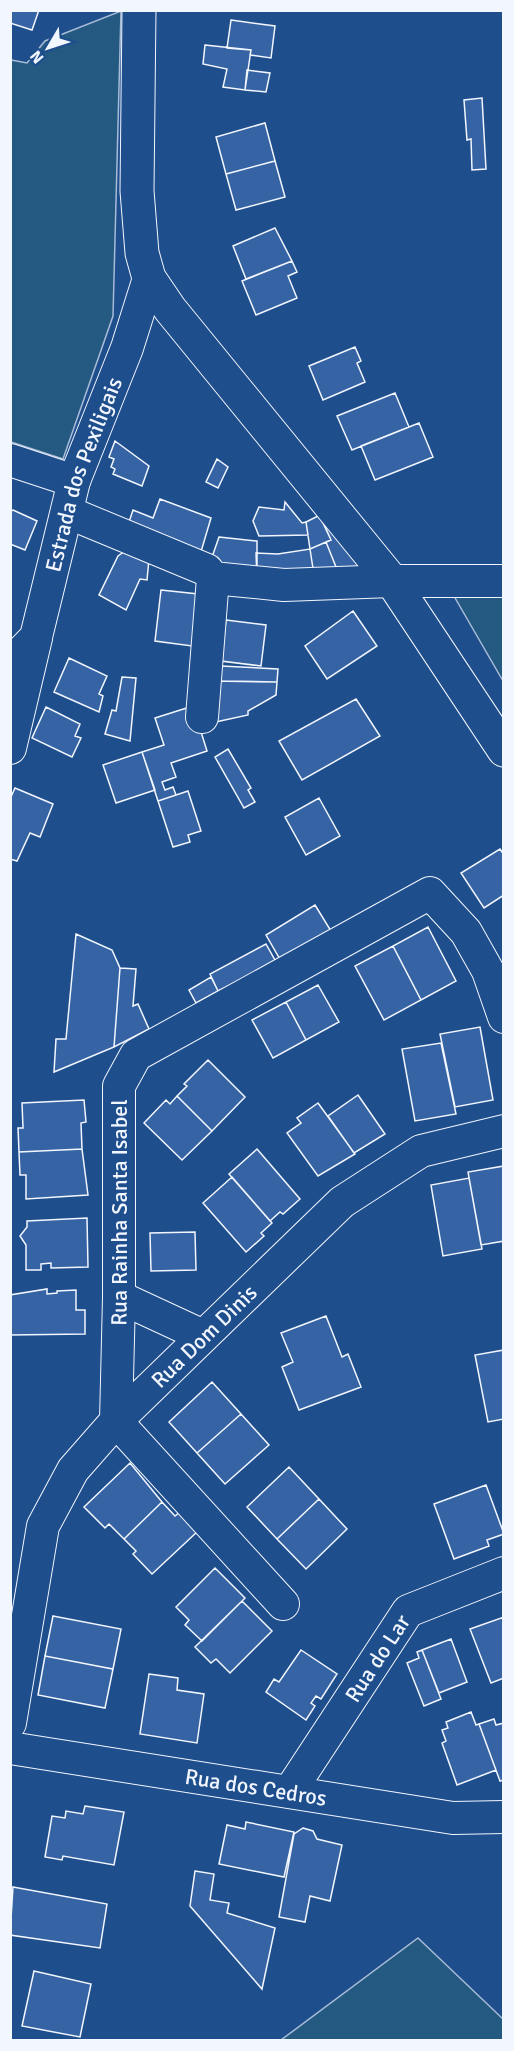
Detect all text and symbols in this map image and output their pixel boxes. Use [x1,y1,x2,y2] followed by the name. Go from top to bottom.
[18,18,78,78] north arrow
[26,46,48,67] text: N
[39,373,128,575] street label: Estrada dos Pexiligais
[105,1099,133,1326] street label: Rua Rainha Santa Isabel
[145,1279,262,1393] street label: Rua Dom Dinis
[339,1609,416,1707] street label: Rua do Lar
[183,1762,329,1811] street label: Rua dos Cedros

